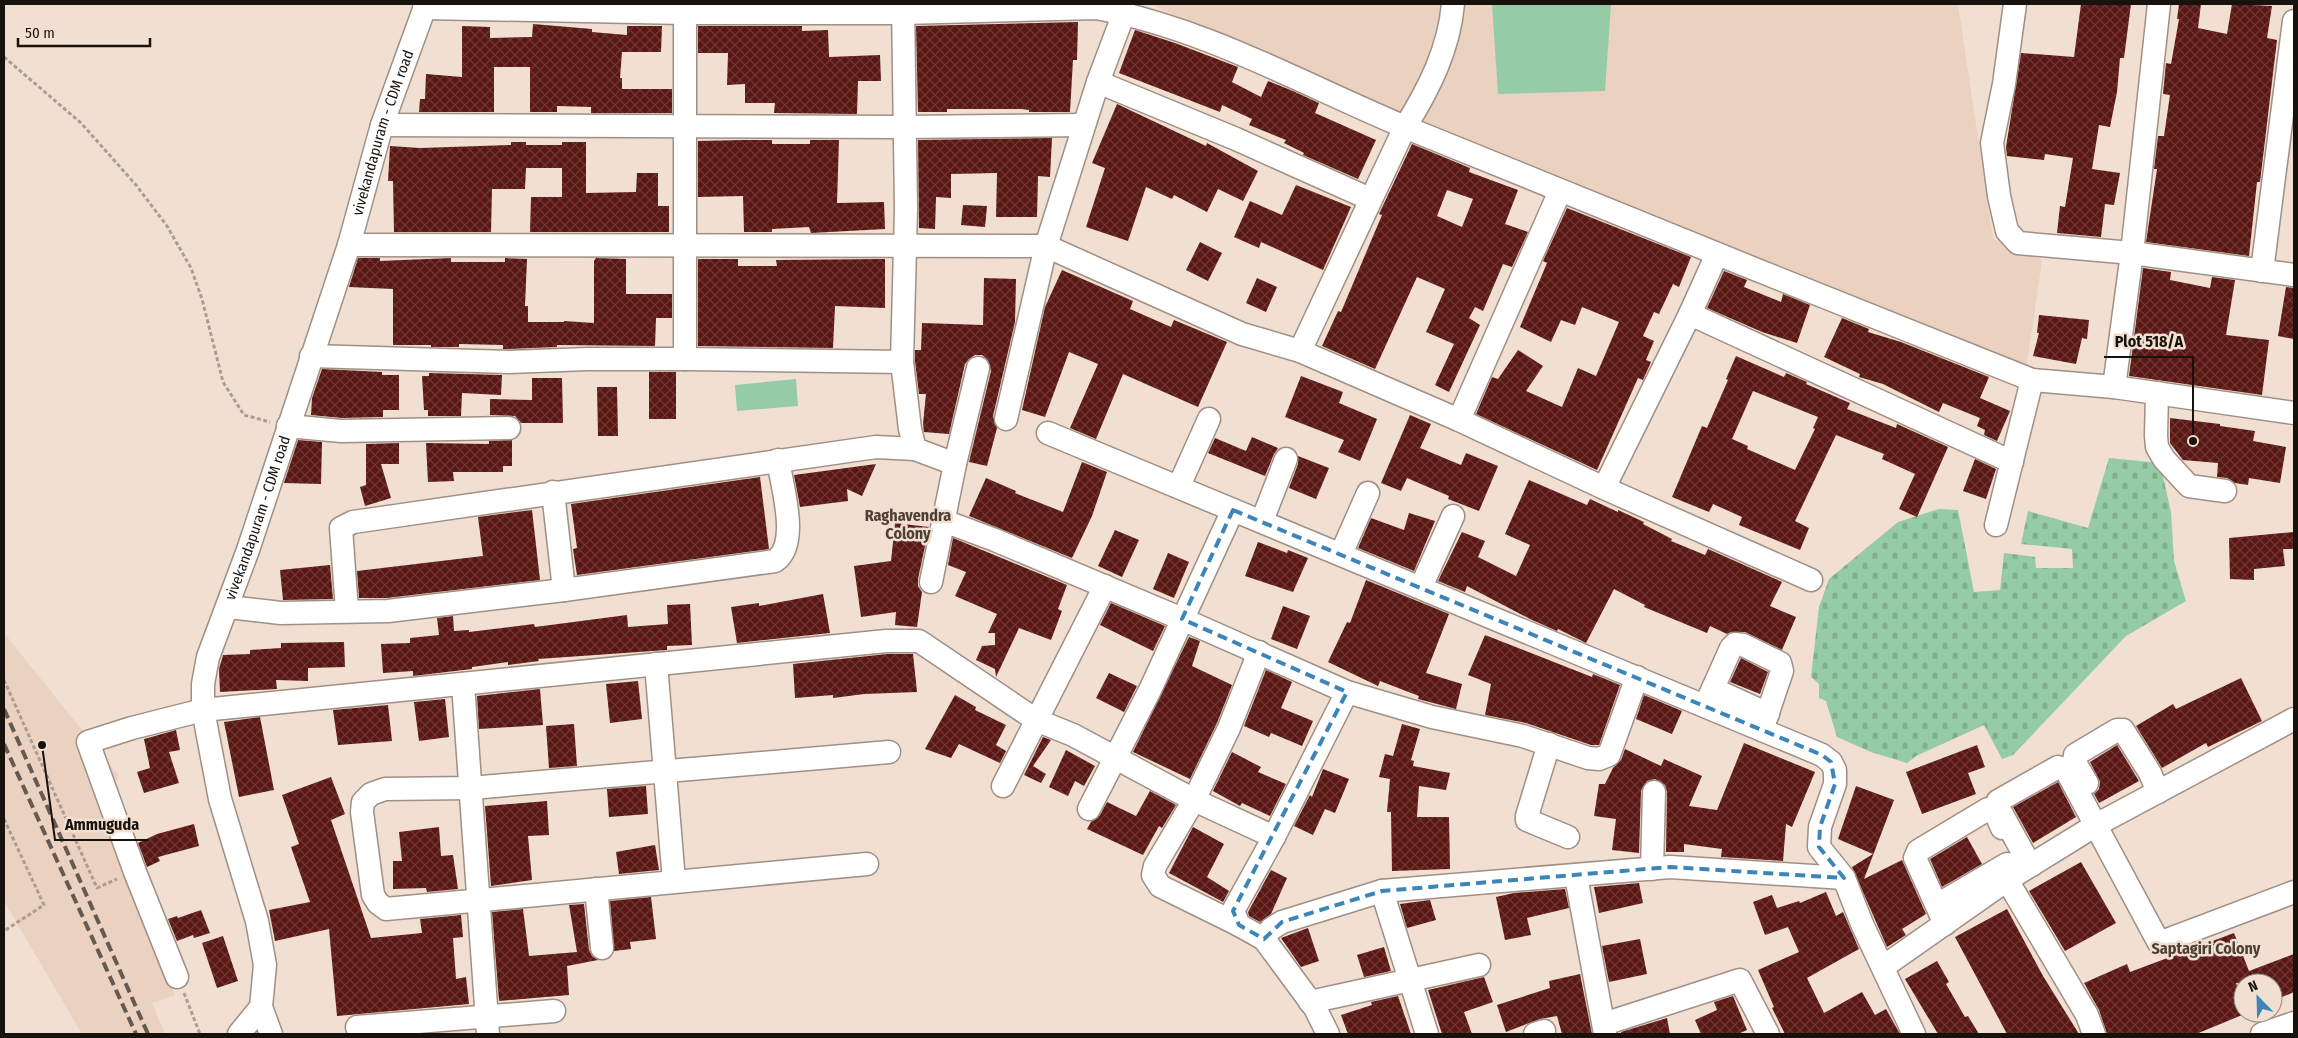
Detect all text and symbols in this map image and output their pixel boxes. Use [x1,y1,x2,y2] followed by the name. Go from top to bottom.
[18,15,150,47] scale bar
[25,24,55,42] text: 50 m
[349,48,417,218] street label: vivekandapuram - CDM road
[2104,326,2193,357] callout: Plot 518/A
[2115,332,2183,351] text: Plot 518/A
[221,433,294,603] street label: vivekandapuram - CDM road
[865,506,951,543] district label: Raghavendra Colony
[55,809,149,840] callout: Ammuguda
[64,815,139,834] text: Ammuguda
[2152,939,2261,958] district label: Saptagiri Colony
[2233,973,2283,1023] north arrow
[2246,977,2260,996] text: N

